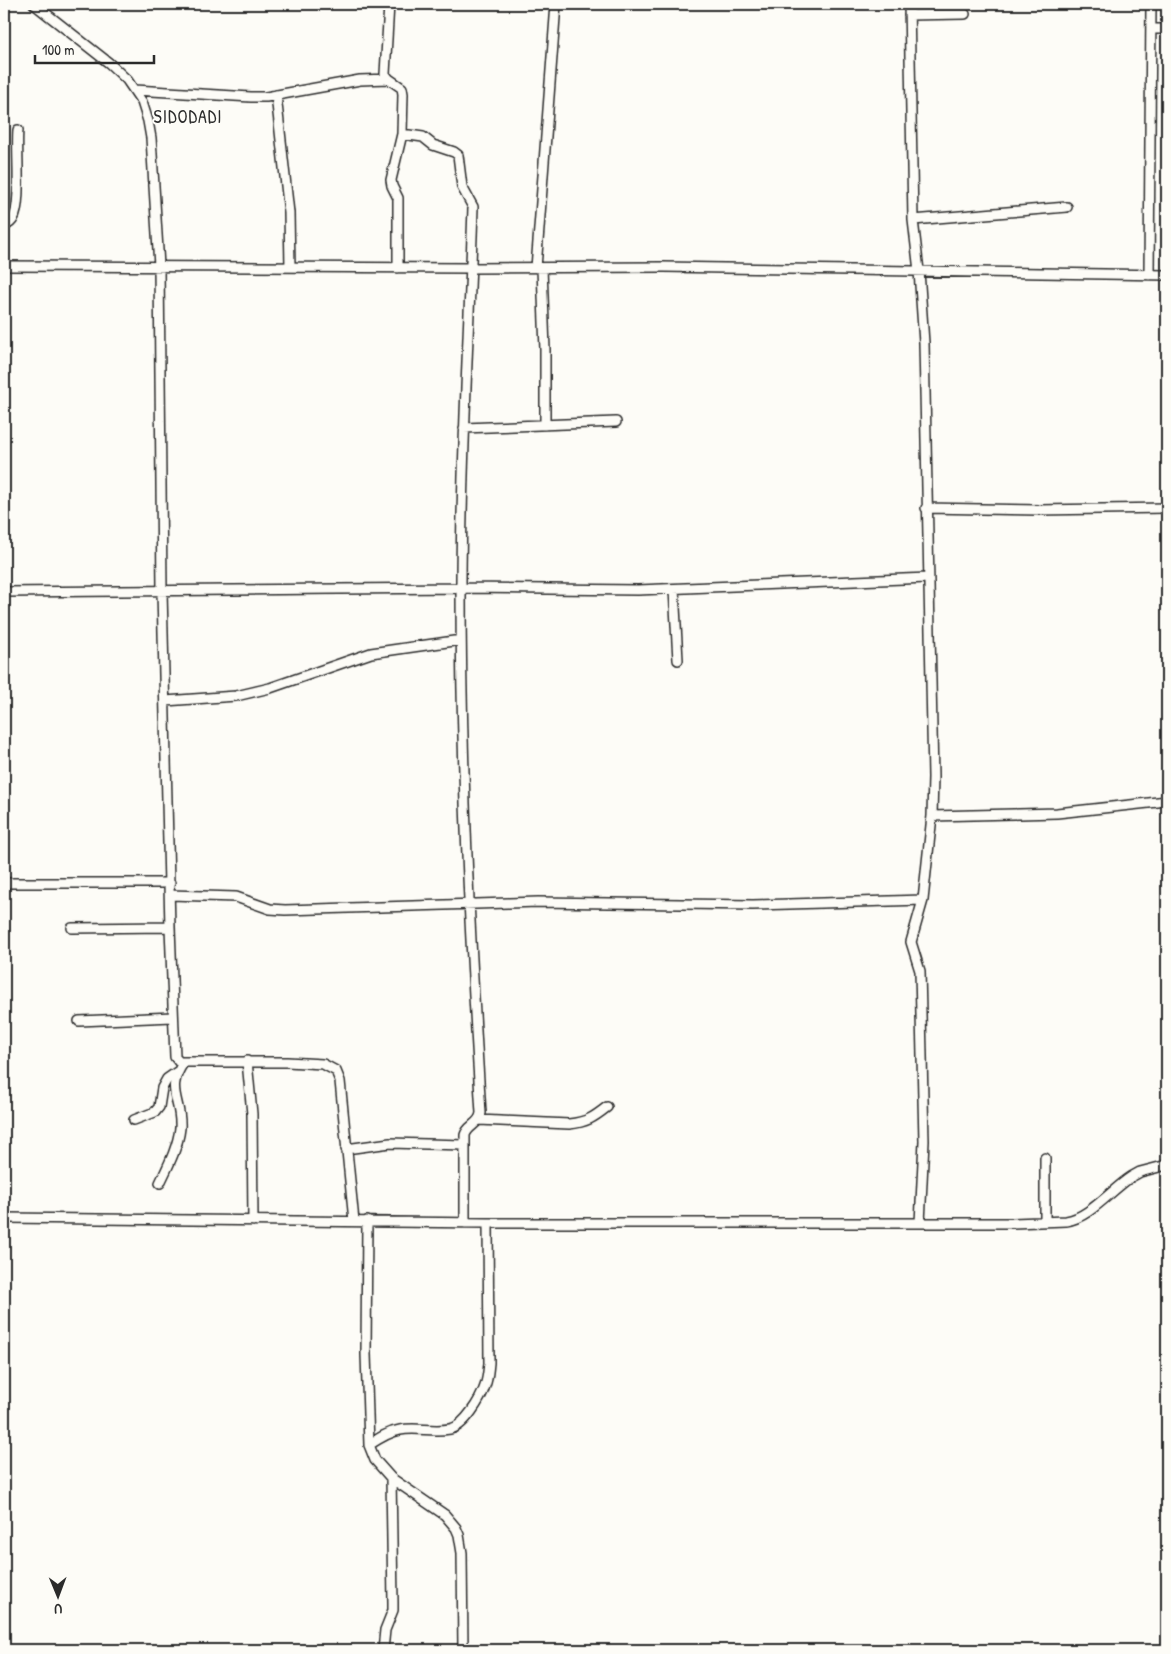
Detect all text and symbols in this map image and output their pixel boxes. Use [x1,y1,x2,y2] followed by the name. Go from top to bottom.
[35,32,154,64] scale bar
[42,39,75,60] text: 100 m
[153,104,223,129] district label: SIDODADI
[32,1572,82,1622] north arrow
[54,1600,62,1619] text: U

